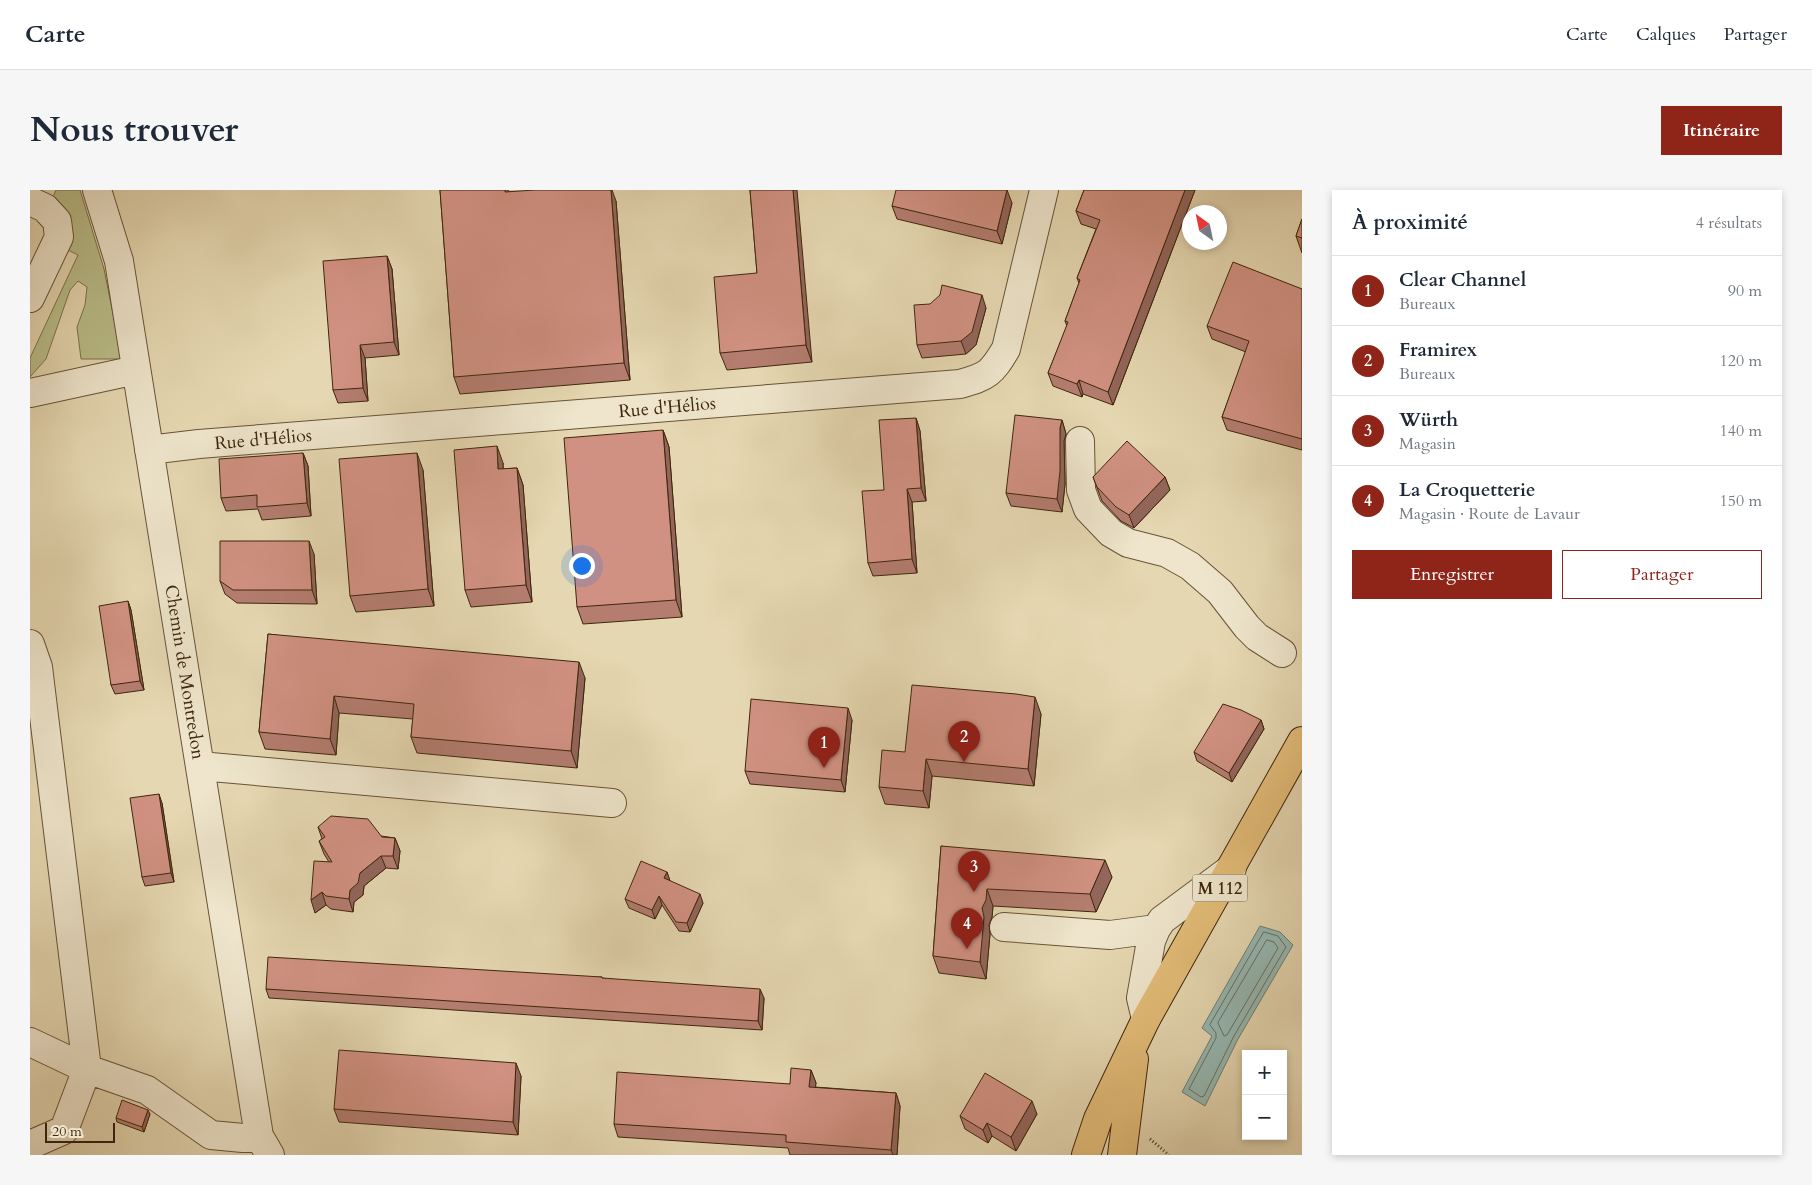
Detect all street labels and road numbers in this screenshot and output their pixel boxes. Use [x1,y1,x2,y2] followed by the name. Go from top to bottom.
[617,391,717,424] street label: Rue d'Hélios
[213,423,313,456] street label: Rue d'Hélios
[158,583,211,762] street label: Chemin de Montredon
[1192,874,1248,901] road number: M 112

